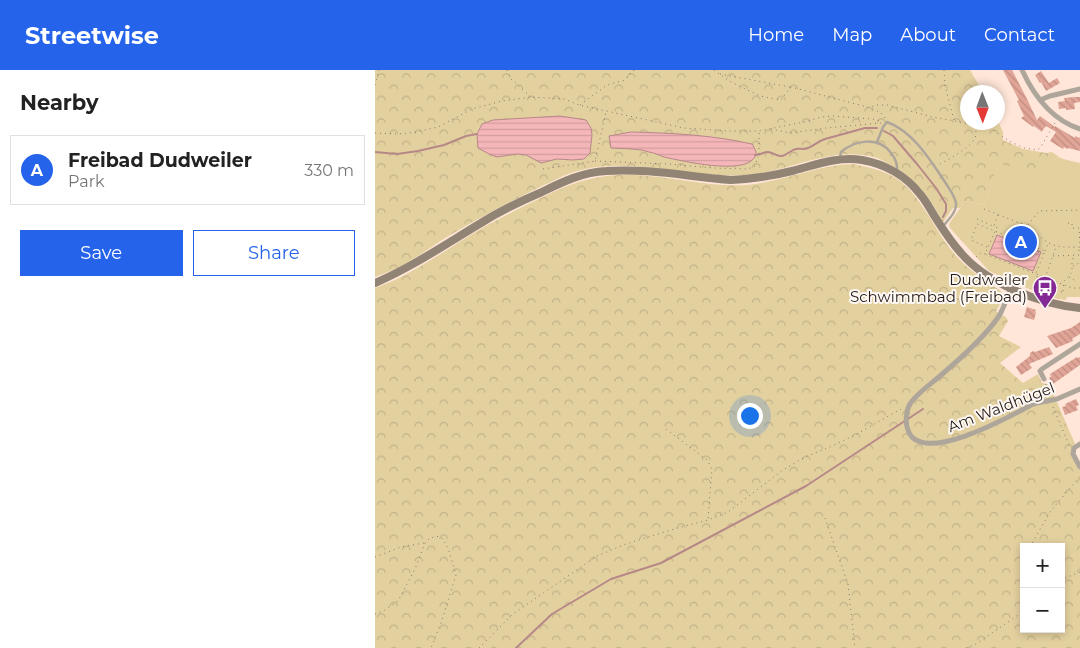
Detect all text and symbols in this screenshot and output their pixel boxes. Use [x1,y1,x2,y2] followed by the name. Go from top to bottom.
[25,21,159,50] text: Streetwise
[748,24,804,46] text: Home
[832,24,872,46] text: Map
[900,24,956,46] text: About
[984,24,1055,46] text: Contact
[960,85,1005,130] north arrow
[20,90,99,115] text: Nearby
[68,149,252,172] text: Freibad Dudweiler
[31,161,43,180] text: A
[304,161,354,180] text: 330 m
[68,172,105,191] text: Park
[1005,223,1037,261] pin: A
[20,230,183,276] button: Save
[193,230,355,276] button: Share
[850,270,1027,306] place label: Dudweiler Schwimmbad (Freibad)
[1032,275,1058,309] bus stop icon: Dudweiler Schwimmbad (Freibad)
[945,378,1057,436] street label: Am Waldhügel
[737,403,763,429] your location
[1020,543,1065,633] map controls
[1020,543,1065,588] button: +
[1020,588,1065,633] button: −

